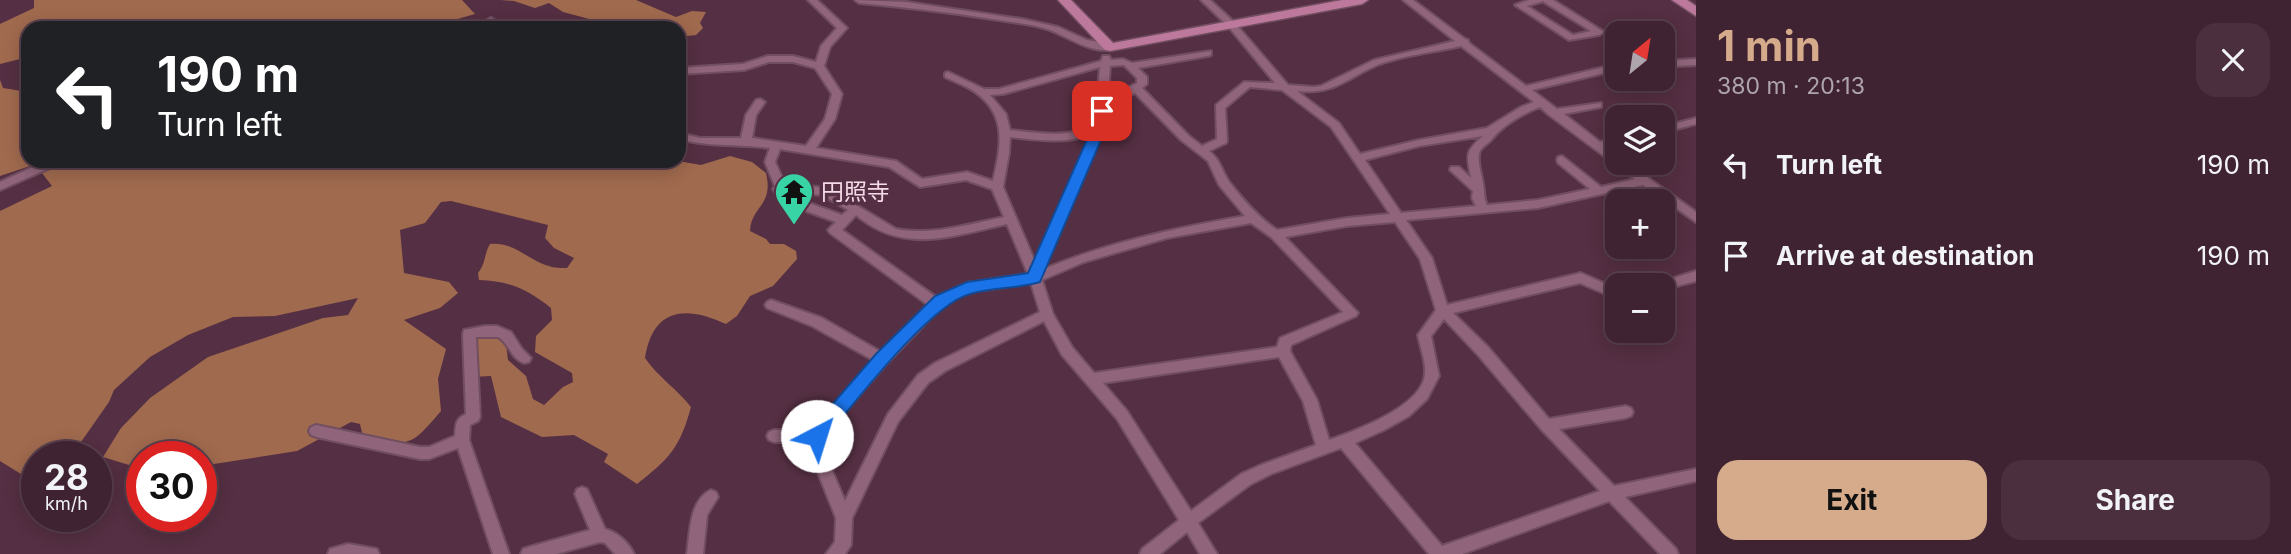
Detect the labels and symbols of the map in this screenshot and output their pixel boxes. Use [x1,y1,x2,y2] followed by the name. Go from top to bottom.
[1605,21,1675,91] north arrow
[1072,81,1132,141] pin
[773,171,815,226] temple icon: 円照寺
[821,178,890,206] place label: 円照寺
[780,399,854,473] position arrow
[126,441,217,532] speed limit sign: 30

